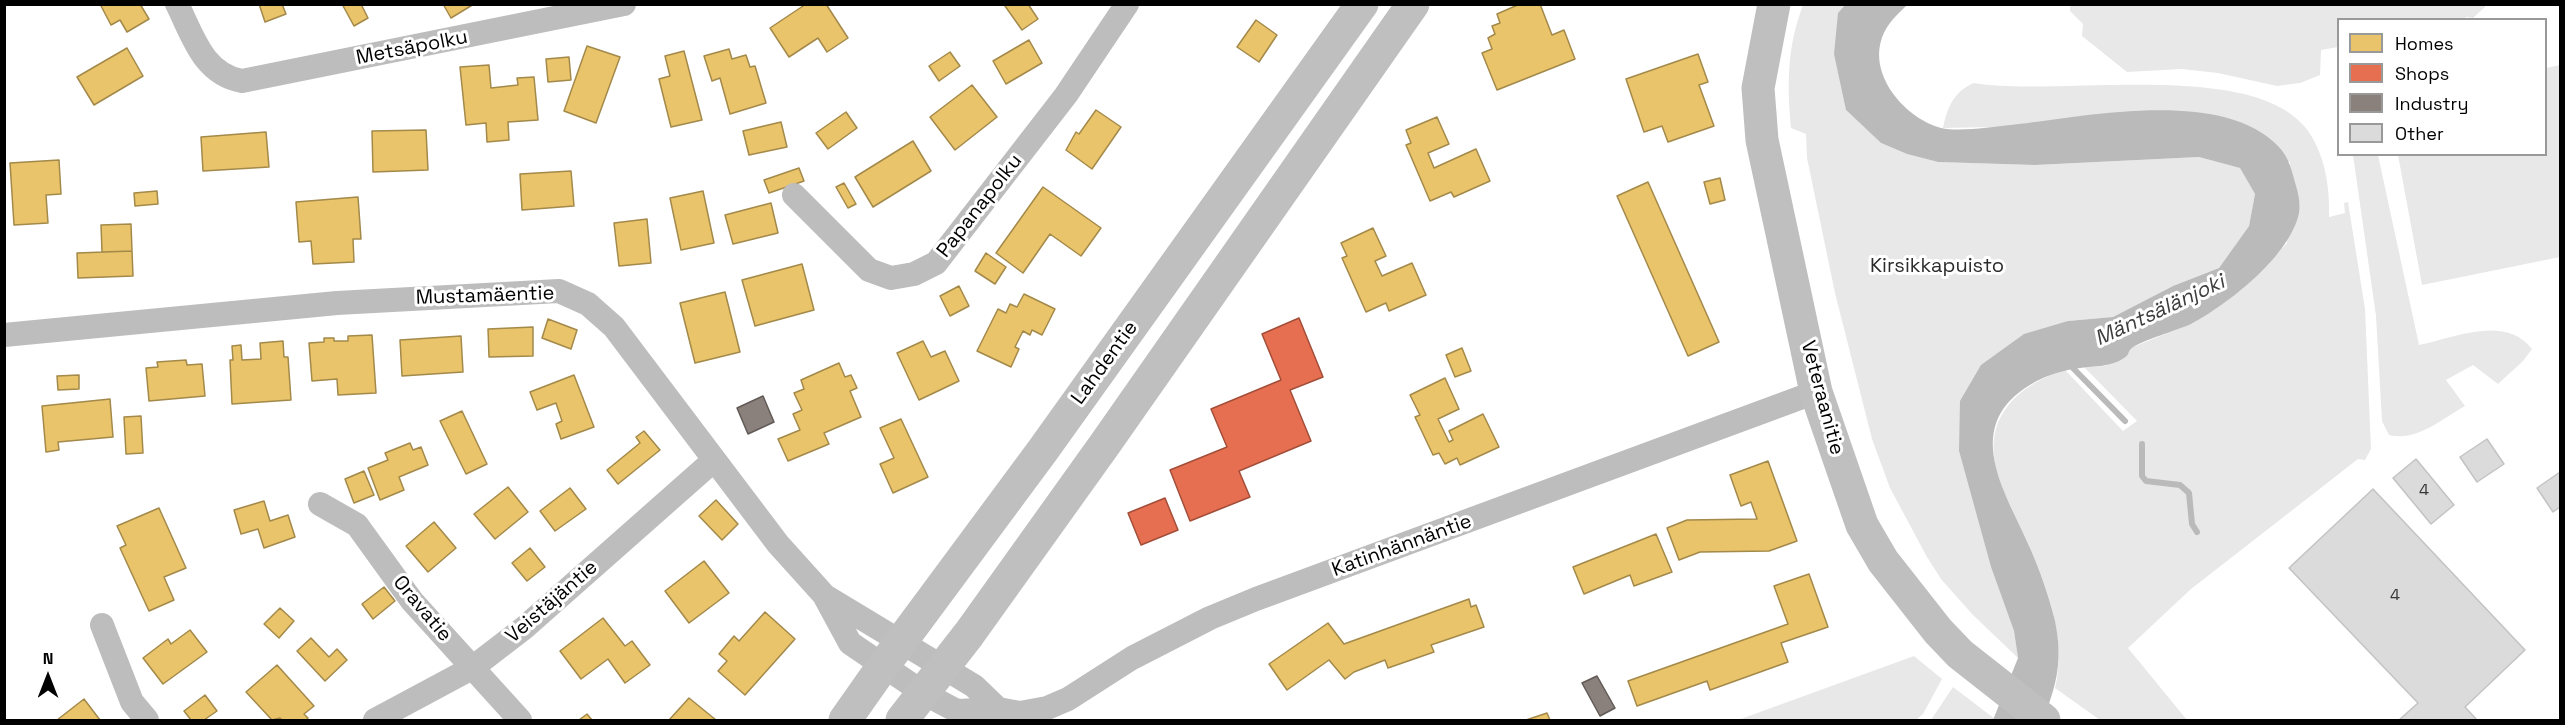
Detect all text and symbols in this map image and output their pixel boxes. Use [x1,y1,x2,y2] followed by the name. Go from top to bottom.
[2337,18,2547,156] legend
[354,25,470,71] street label: Metsäpolku
[2395,32,2454,55] text: Homes
[2395,62,2449,85] text: Shops
[2395,92,2468,115] text: Industry
[2395,122,2444,145] text: Other
[932,150,1028,262] street label: Papanapolku
[1870,255,2004,279] park label: Kirsikkapuisto
[2091,270,2229,352] water label: Mäntsälänjoki
[415,282,555,310] street label: Mustamäentie
[1067,317,1143,409] street label: Lahdentie
[1795,338,1849,458] street label: Veteraanitie
[2419,481,2429,501] house number: 4
[1329,510,1475,582] street label: Katinhännäntie
[501,556,603,648] street label: Veistäjäntie
[387,571,457,647] street label: Oravatie
[2390,586,2400,606] house number: 4
[18,647,78,707] north arrow
[43,648,53,669] text: N

